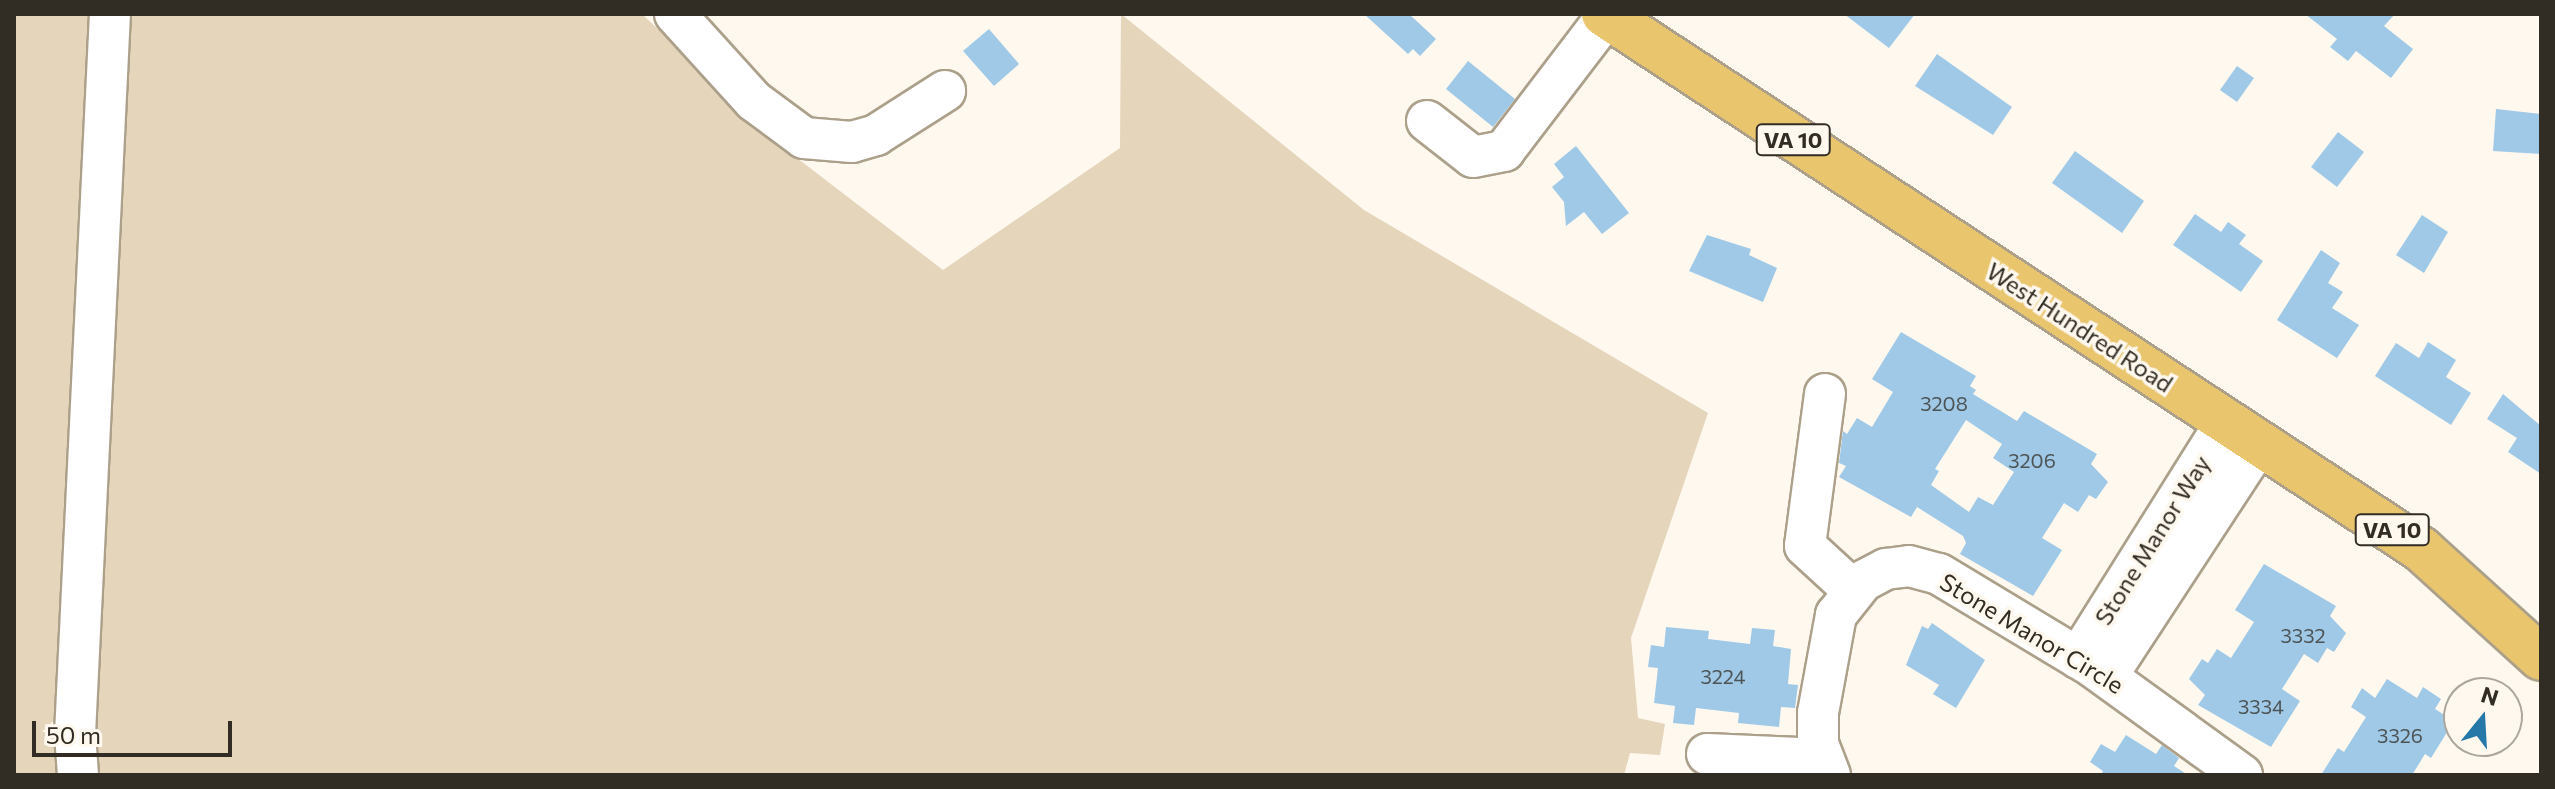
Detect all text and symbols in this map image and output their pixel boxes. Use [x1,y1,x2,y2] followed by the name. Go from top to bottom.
[1755,122,1831,158] road number: VA 10
[1982,256,2178,398] street label: West Hundred Road
[1920,391,1968,415] house number: 3208
[2008,448,2056,472] house number: 3206
[2088,450,2216,630] street label: Stone Manor Way
[2354,512,2430,548] road number: VA 10
[1935,567,2129,699] street label: Stone Manor Circle
[2280,623,2326,647] house number: 3332
[1700,664,1746,688] house number: 3224
[2443,677,2523,757] north arrow
[2478,680,2502,711] text: N
[2238,694,2284,718] house number: 3334
[36,705,236,755] scale bar
[46,720,101,749] text: 50 m
[2377,723,2423,747] house number: 3326

